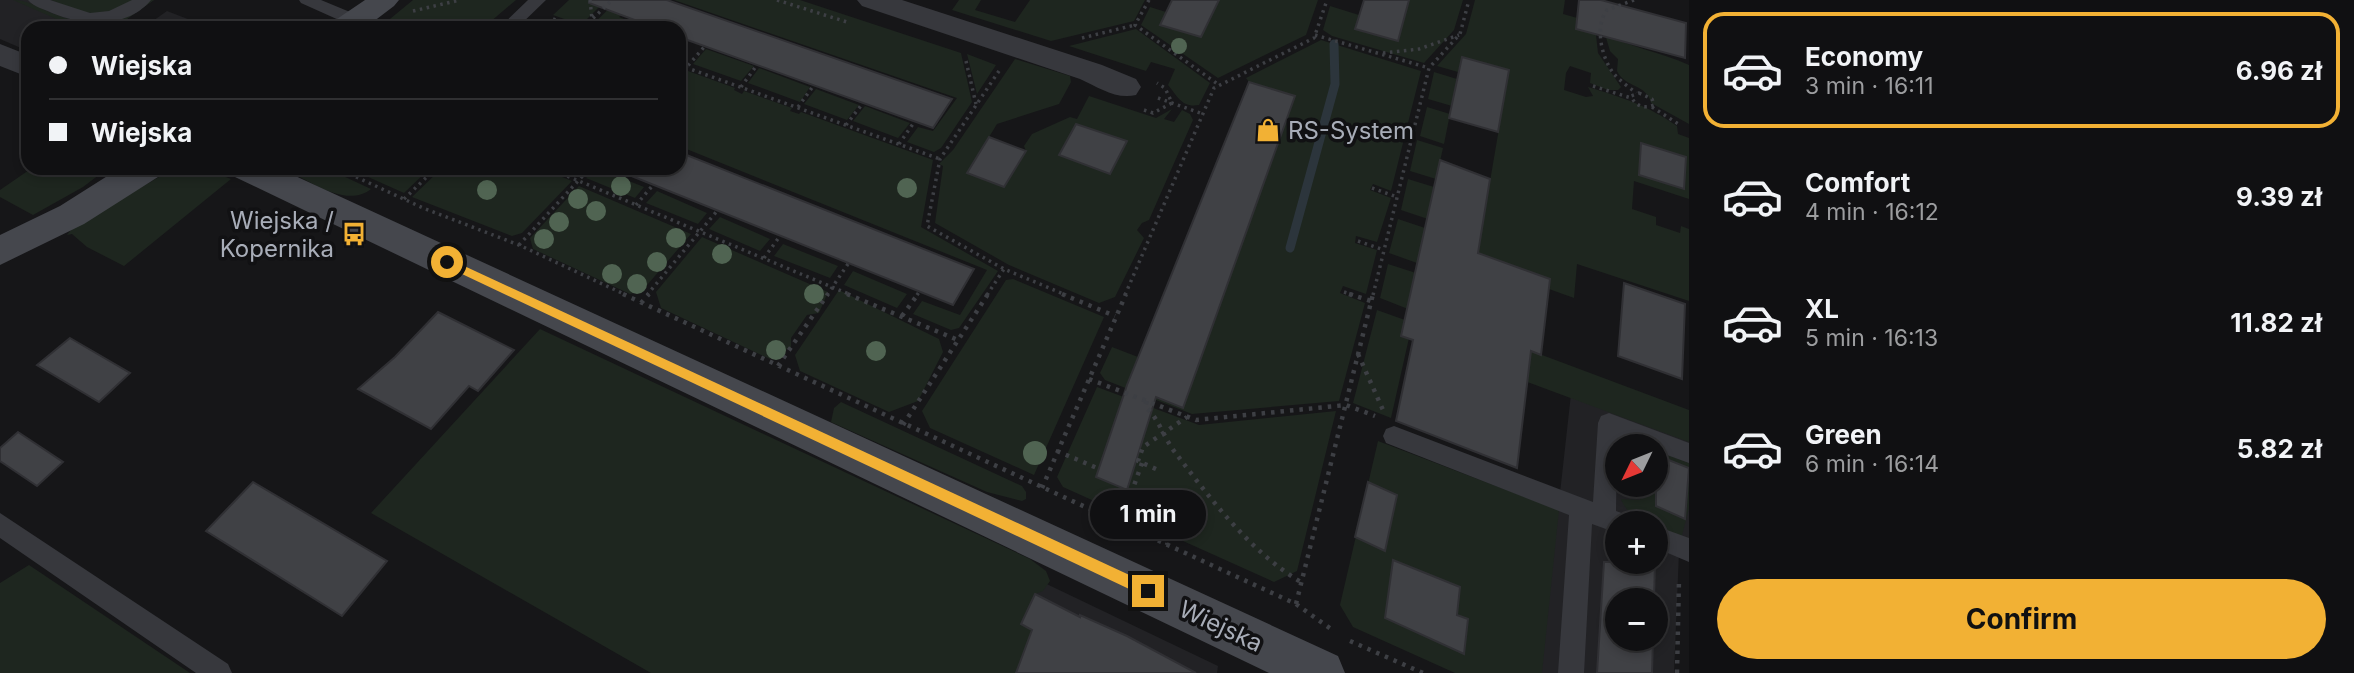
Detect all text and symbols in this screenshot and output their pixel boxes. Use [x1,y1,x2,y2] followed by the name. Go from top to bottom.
[1721,39,1784,102] icon: car
[1805,41,1923,72] text: Economy
[91,50,192,81] text: Wiejska
[2236,55,2322,86] text: 6.96 zł
[1805,72,1934,100] text: 3 min · 16:11
[1254,116,1282,144] shop icon: RS-System
[1288,116,1414,145] place label: RS-System
[91,117,192,148] text: Wiejska
[1721,165,1784,228] icon: car
[1805,167,1910,198] text: Comfort
[2236,181,2322,212] text: 9.39 zł
[1805,198,1939,226] text: 4 min · 16:12
[220,206,334,263] place label: Wiejska / Kopernika
[340,220,368,248] bus stop icon: Wiejska / Kopernika
[431,246,463,278] route start
[1721,291,1784,354] icon: car
[1805,293,1839,324] text: XL
[2230,307,2322,338] text: 11.82 zł
[1805,324,1938,352] text: 5 min · 16:13
[1721,417,1784,480] icon: car
[1805,419,1882,450] text: Green
[2237,433,2322,464] text: 5.82 zł
[1605,434,1668,497] north arrow
[1605,434,1668,651] map controls
[1805,450,1939,478] text: 6 min · 16:14
[1090,490,1206,538] callout: 1 min
[1120,500,1176,528] text: 1 min
[1605,511,1668,574] button: +
[1132,575,1164,607] route end
[1717,579,2326,659] button: Confirm
[1605,588,1668,651] button: −
[1175,594,1267,658] street label: Wiejska

